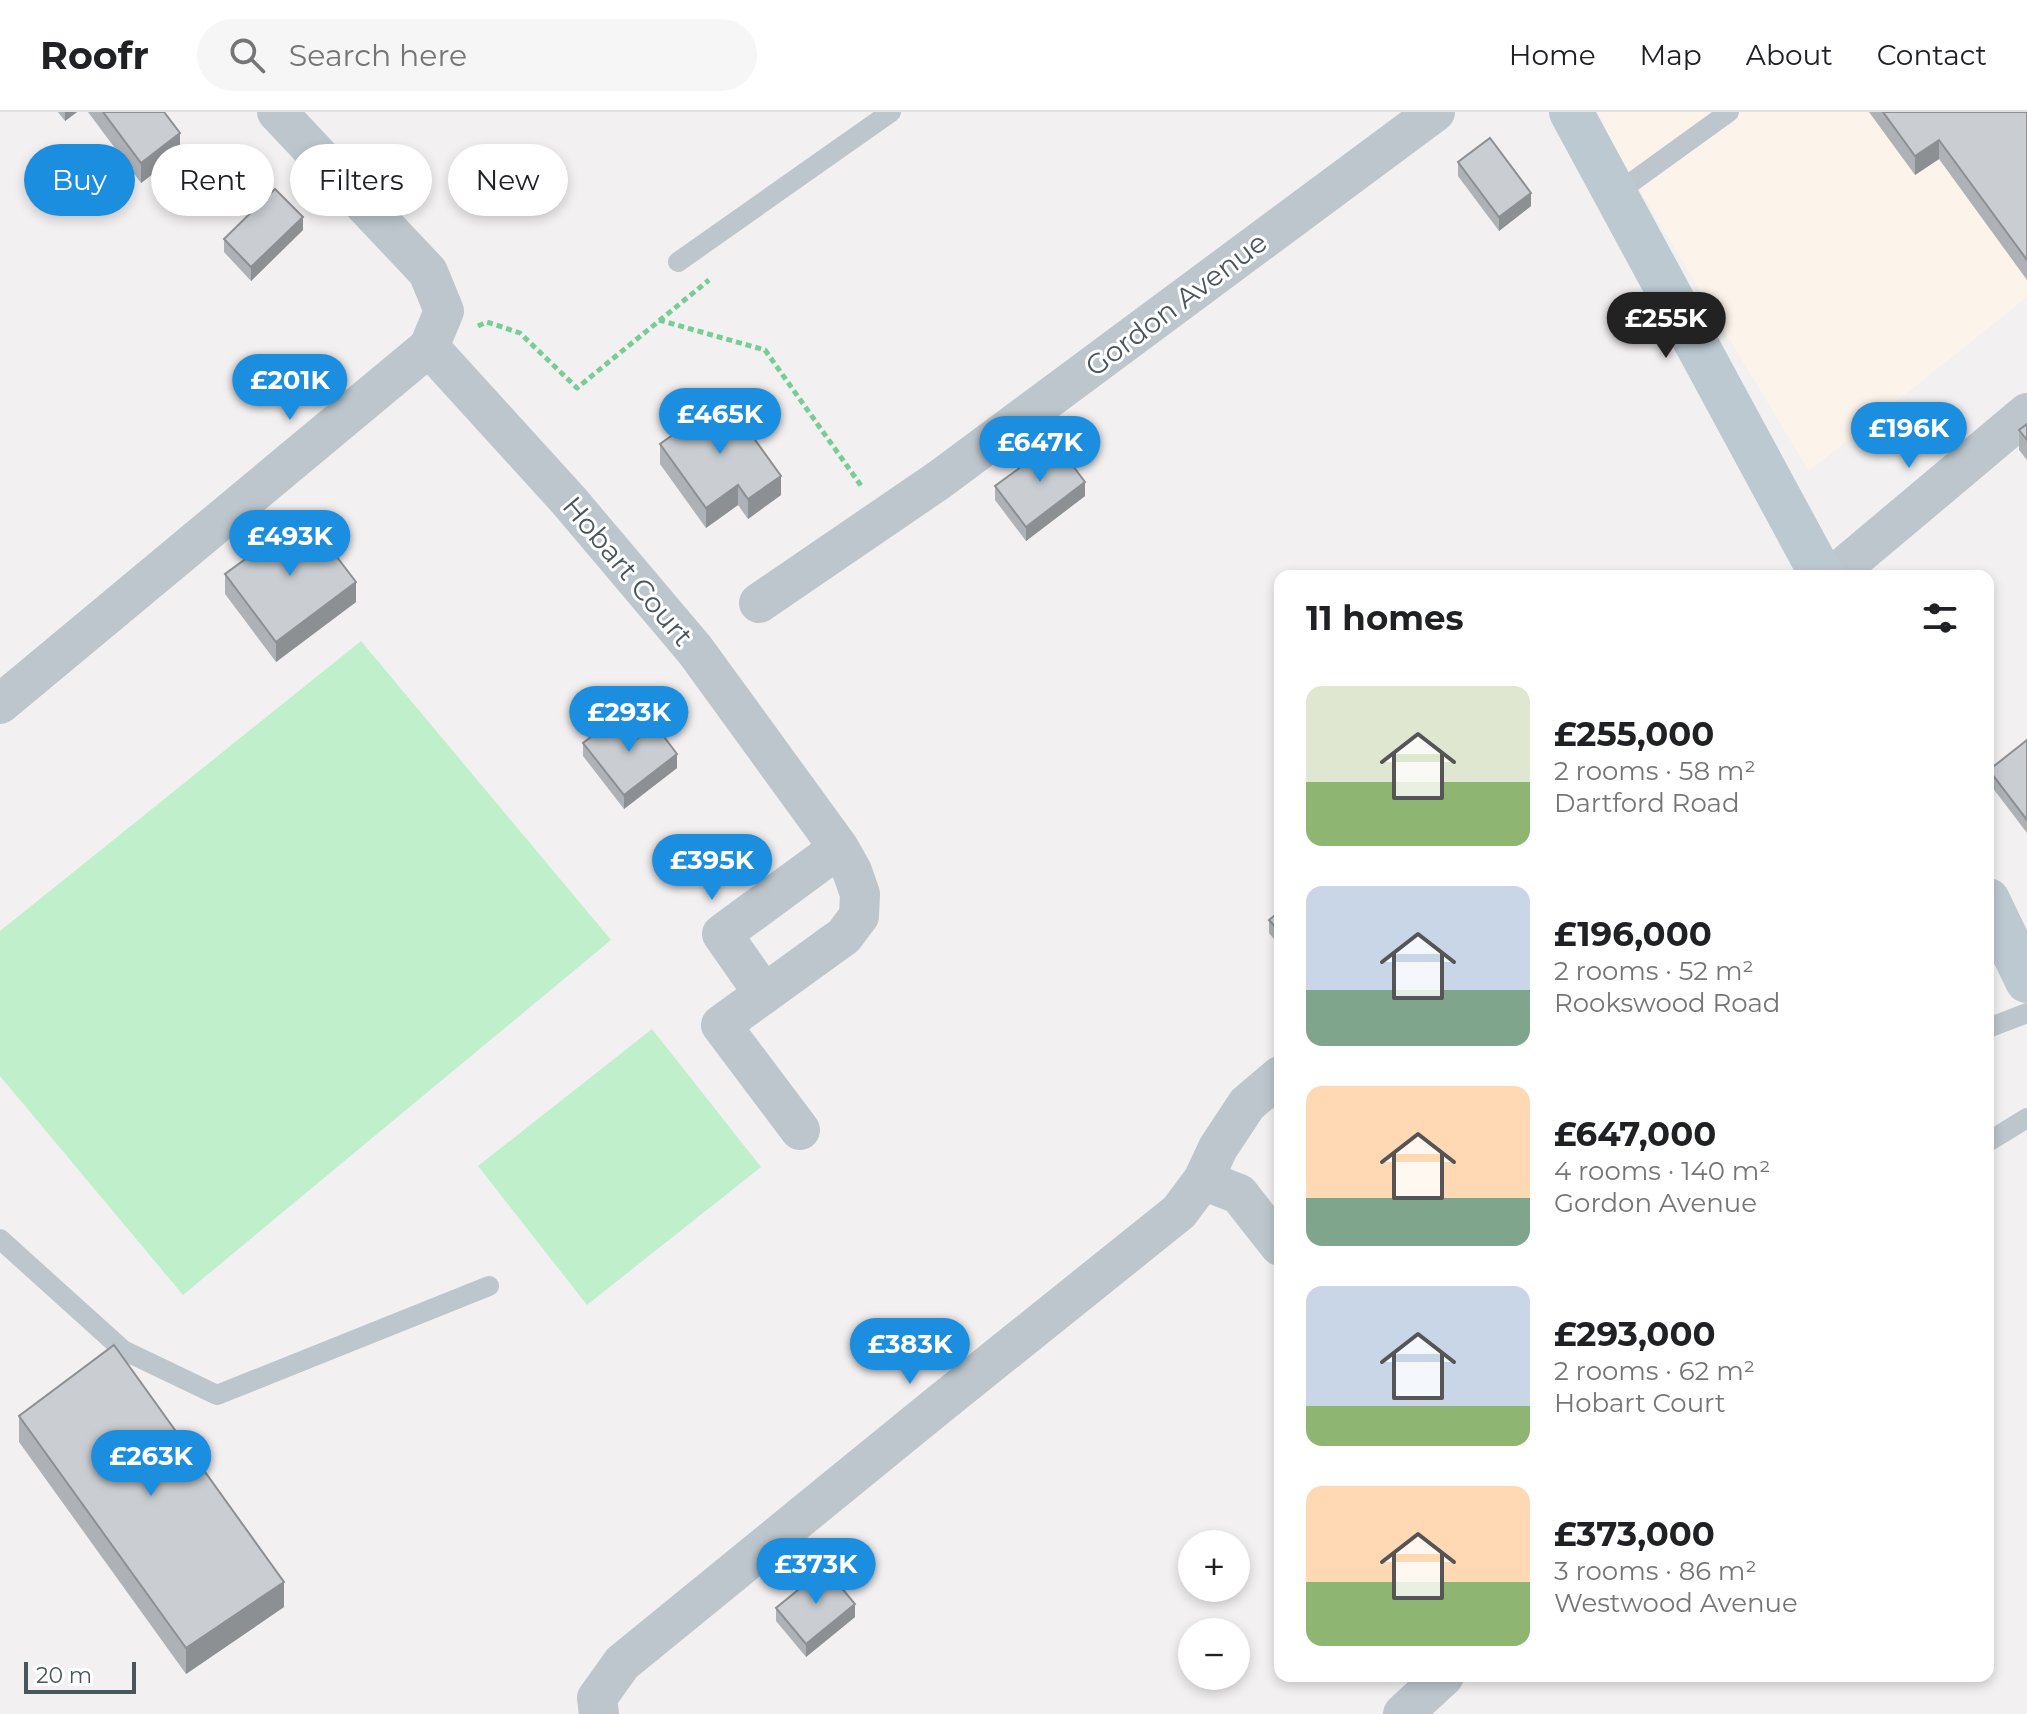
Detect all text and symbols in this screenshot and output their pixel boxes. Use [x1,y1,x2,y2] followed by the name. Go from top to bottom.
[197,19,757,91] search box
[40,32,149,79] text: Roofr
[225,33,269,77] icon: search
[289,37,467,74] text: Search here
[1509,38,1596,72] text: Home
[1640,38,1702,72] text: Map
[1746,38,1833,72] text: About
[1877,38,1987,72] text: Contact
[24,144,135,216] chip: Buy
[151,144,274,216] chip: Rent
[290,144,432,216] chip: Filters
[448,144,568,216] chip: New
[1078,225,1274,383] street label: Gordon Avenue
[1610,292,1722,360] pin: £255K
[1625,302,1707,334] text: £255K
[234,354,346,422] pin: £201K
[250,364,330,396] text: £201K
[664,388,776,456] pin: £465K
[677,398,763,430] text: £465K
[1853,402,1965,470] pin: £196K
[1869,412,1949,444] text: £196K
[984,416,1096,484] pin: £647K
[997,426,1083,458] text: £647K
[556,489,700,653] street label: Hobart Court
[234,510,346,578] pin: £493K
[247,520,333,552] text: £493K
[1918,596,1962,640] icon: filters
[1306,597,1464,639] text: 11 homes
[573,686,685,754] pin: £293K
[587,696,671,728] text: £293K
[1554,713,1714,755] text: £255,000
[1370,718,1466,814] icon: home
[1554,755,1756,787] text: 2 rooms · 58 m²
[1554,787,1740,819] text: Dartford Road
[656,834,768,902] pin: £395K
[670,844,754,876] text: £395K
[1554,913,1712,955] text: £196,000
[1370,918,1466,1014] icon: home
[1554,955,1754,987] text: 2 rooms · 52 m²
[1554,987,1780,1019] text: Rookswood Road
[1554,1113,1716,1155] text: £647,000
[1370,1118,1466,1214] icon: home
[1554,1155,1771,1187] text: 4 rooms · 140 m²
[1554,1187,1757,1219] text: Gordon Avenue
[1554,1313,1716,1355] text: £293,000
[854,1318,966,1386] pin: £383K
[1370,1318,1466,1414] icon: home
[868,1328,952,1360] text: £383K
[1554,1355,1755,1387] text: 2 rooms · 62 m²
[1554,1387,1726,1419] text: Hobart Court
[95,1430,207,1498] pin: £263K
[109,1440,193,1472] text: £263K
[1554,1513,1715,1555] text: £373,000
[1370,1518,1466,1614] icon: home
[1178,1530,1250,1690] map controls
[1178,1530,1250,1602] button: +
[760,1538,872,1606] pin: £373K
[775,1548,857,1580] text: £373K
[1554,1555,1757,1587] text: 3 rooms · 86 m²
[1554,1587,1798,1619] text: Westwood Avenue
[1178,1618,1250,1690] button: −
[24,1658,136,1694] scale bar
[36,1662,92,1689] text: 20 m

